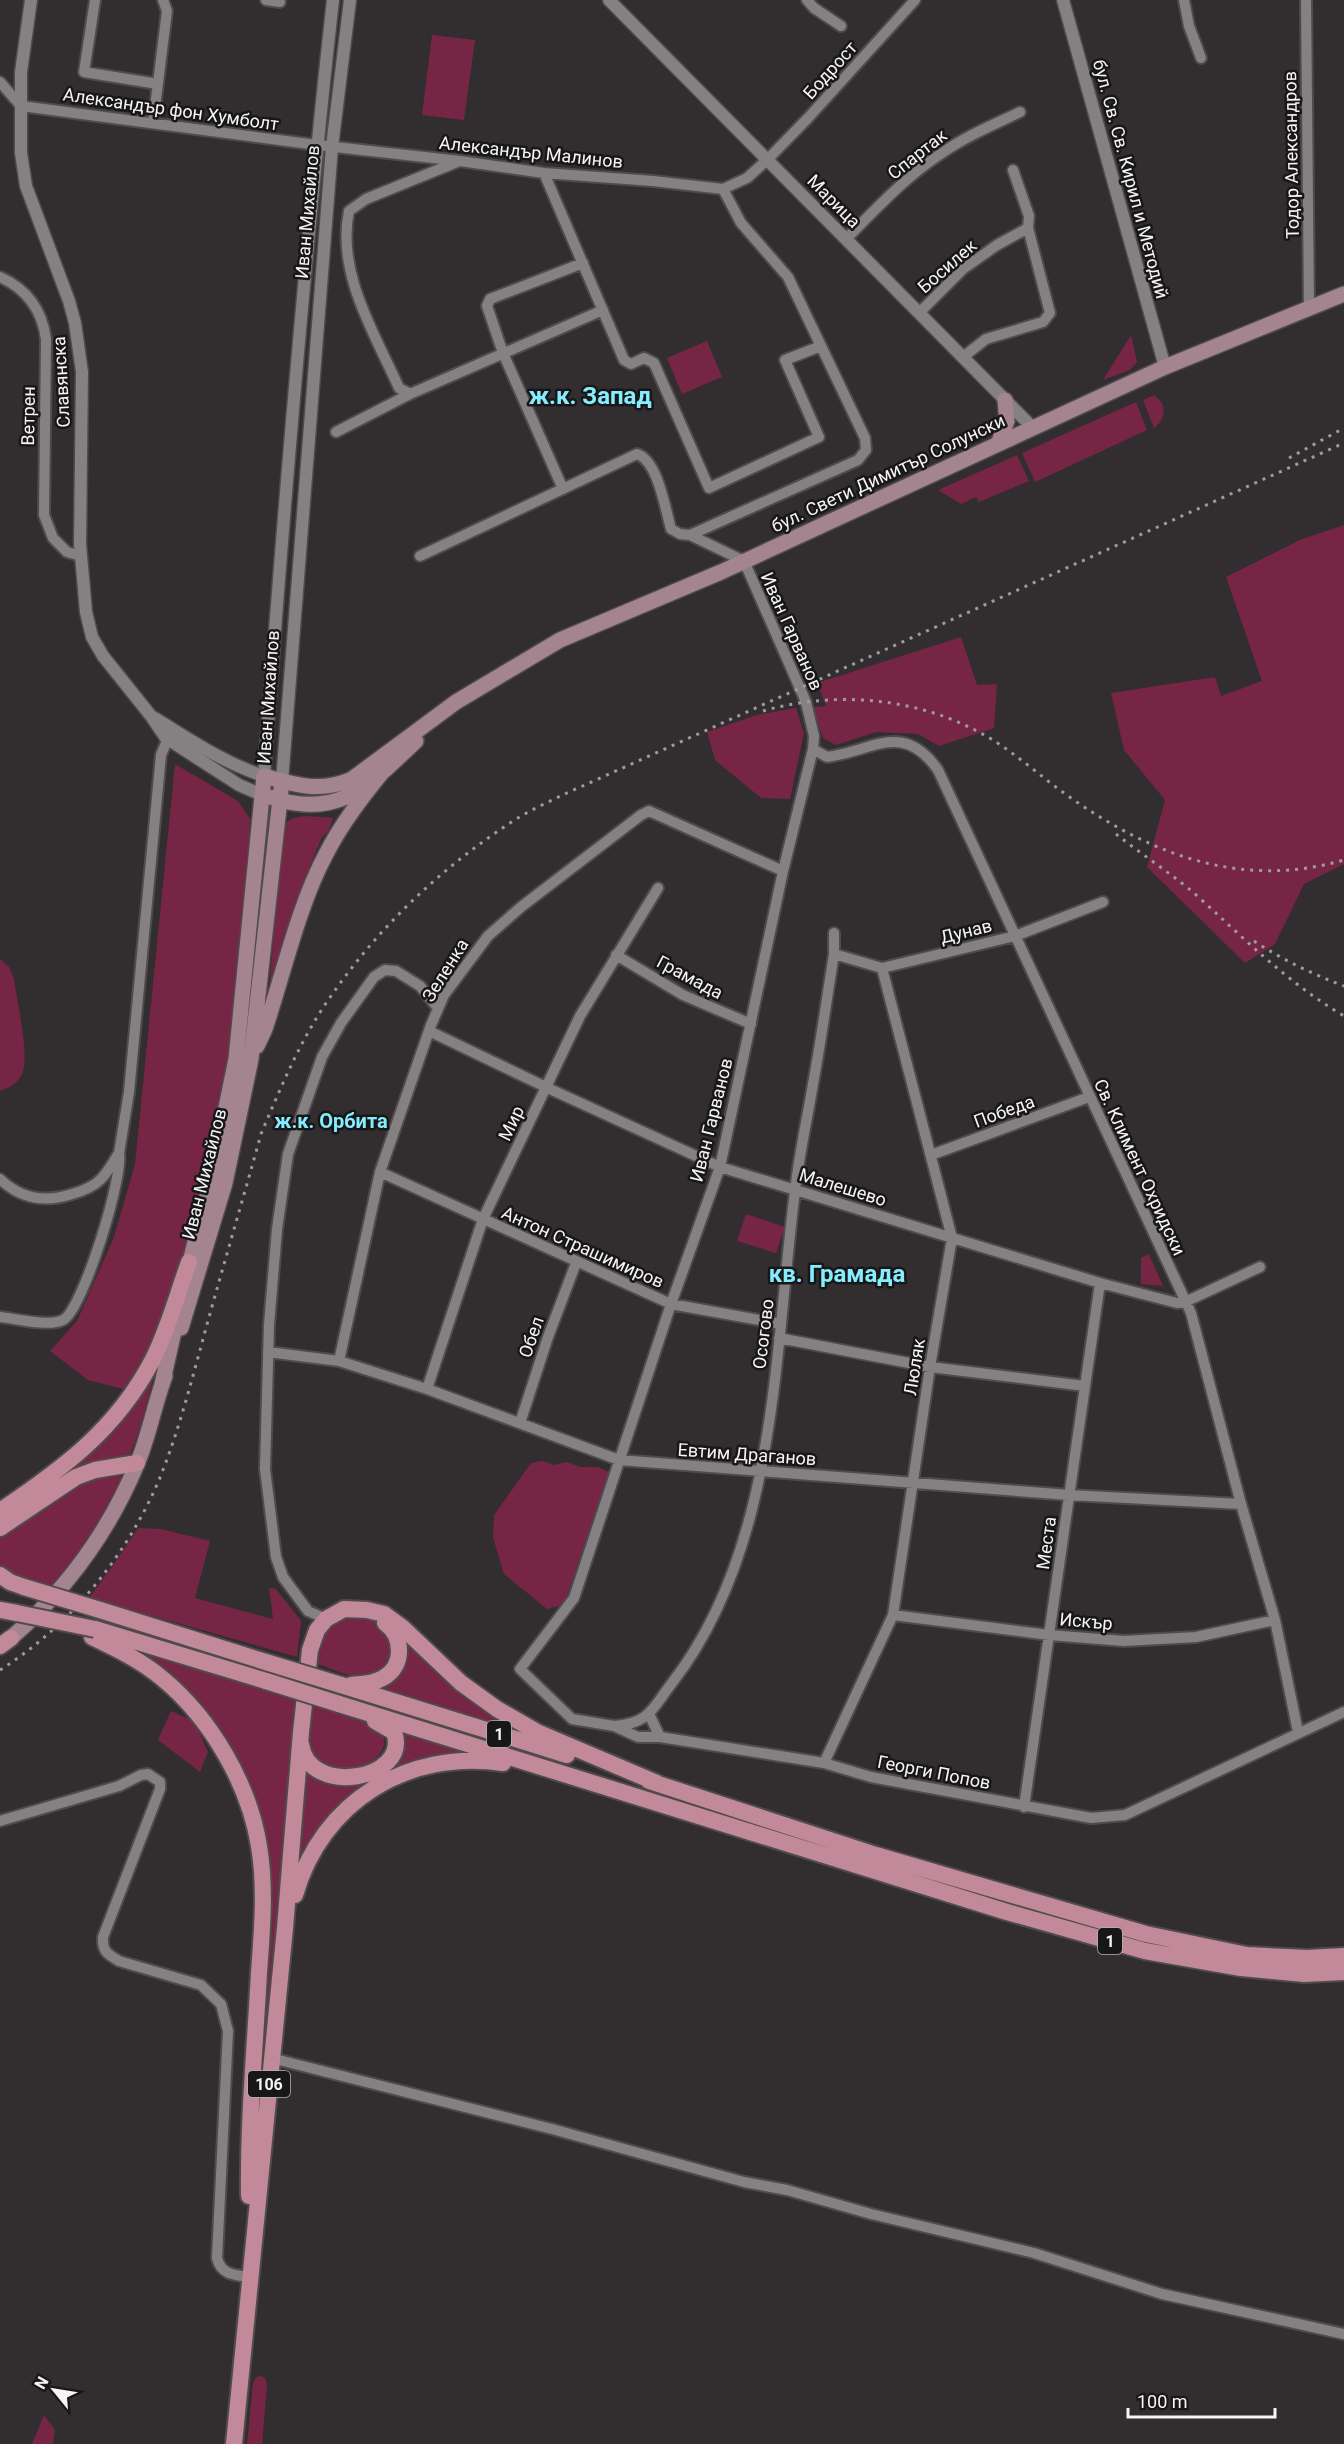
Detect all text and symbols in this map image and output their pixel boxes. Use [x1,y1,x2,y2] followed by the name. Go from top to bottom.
[799,37,862,103] street label: Бодрост
[1089,57,1173,301] street label: бул. Св. Св. Кирил и Методий
[1279,71,1303,239] street label: Тодор Александров
[62,83,281,135] street label: Александър фон Хумболт
[883,124,951,184] street label: Спартак
[438,132,624,172] street label: Александър Малинов
[291,144,323,280] street label: Иван Михайлов
[803,170,865,232] street label: Марица
[913,235,981,297] street label: Босилек
[48,336,74,428] street label: Славянска
[528,382,652,410] district label: ж.к. Запад
[17,386,39,446] street label: Ветрен
[768,410,1008,536] street label: бул. Свети Димитър Солунски
[757,569,827,693] street label: Иван Гарванов
[253,629,283,765] street label: Иван Михайлов
[938,914,994,948] street label: Дунав
[418,935,472,1005] street label: Зеленка
[653,951,727,1003] street label: Грамада
[685,1056,737,1184] street label: Иван Гарванов
[1090,1075,1190,1259] street label: Св. Климент Охридски
[971,1090,1037,1132] street label: Победа
[494,1102,528,1144] street label: Мир
[178,1106,230,1242] street label: Иван Михайлов
[274,1109,388,1133] district label: ж.к. Орбита
[797,1164,889,1210] street label: Малешево
[499,1202,667,1292] street label: Антон Страшимиров
[769,1260,905,1288] district label: кв. Грамада
[748,1298,778,1370] street label: Осогово
[514,1314,548,1360] street label: Обел
[899,1337,929,1397] street label: Люляк
[677,1439,817,1469] street label: Евтим Драганов
[1032,1515,1060,1571] street label: Места
[1059,1608,1113,1634] street label: Искър
[487,1721,511,1747] road number: 1
[876,1751,992,1793] street label: Георги Попов
[1098,1928,1122,1954] road number: 1
[248,2071,290,2097] road number: 106
[24,2360,84,2420] north arrow
[30,2373,52,2392] text: N
[1128,2381,1275,2419] scale bar
[1137,2391,1188,2412] text: 100 m

